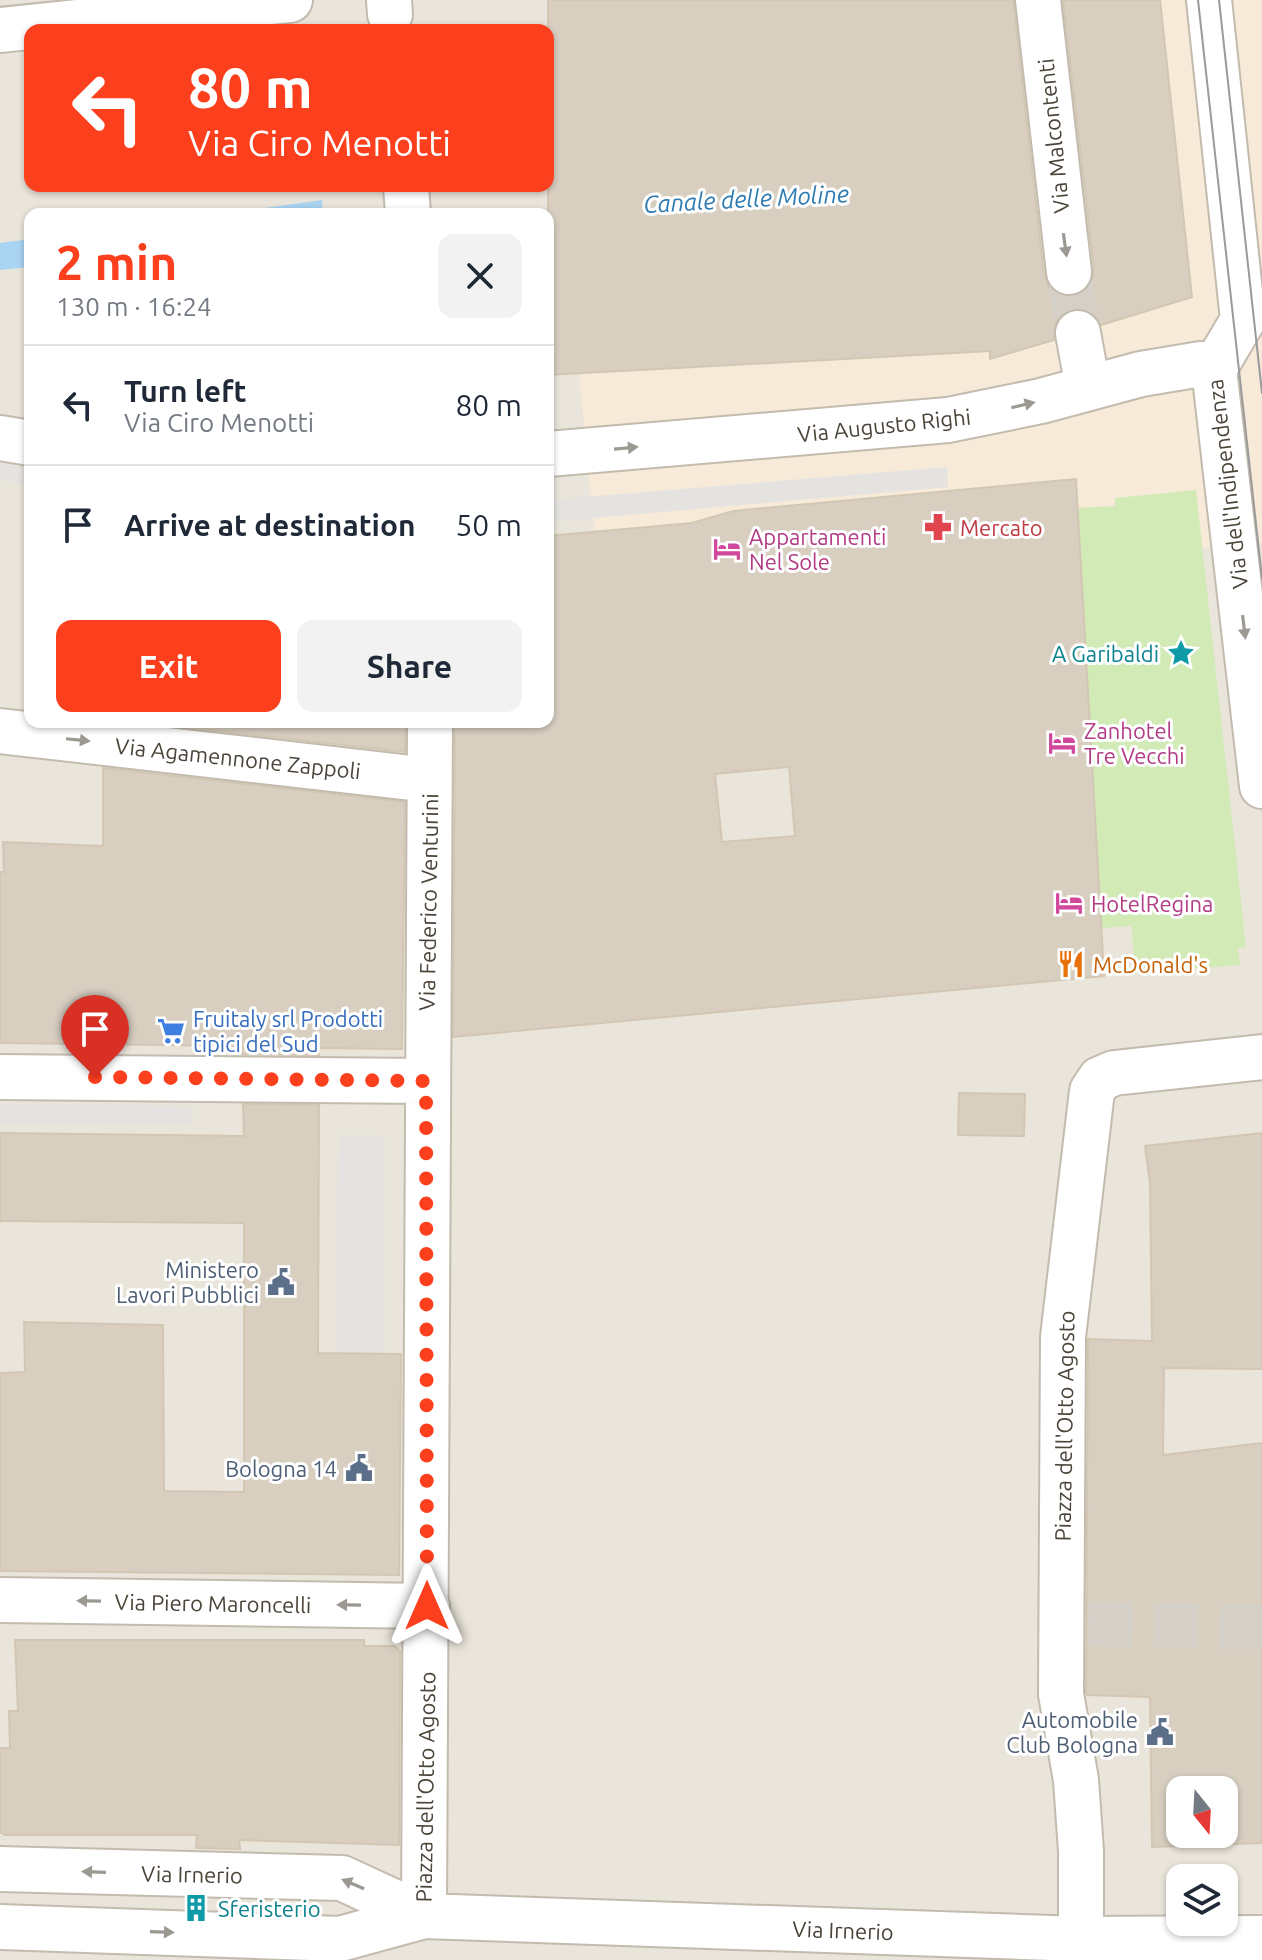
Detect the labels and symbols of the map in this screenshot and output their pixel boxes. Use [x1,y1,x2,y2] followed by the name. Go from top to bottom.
[1032,57,1074,215] street label: Via Malcontenti
[642,180,850,218] water label: Canale delle Moline
[1059,232,1072,257] one-way arrow
[1202,378,1252,590] street label: Via dell'Indipendenza
[1011,398,1036,411] one-way arrow
[796,403,972,447] street label: Via Augusto Righi
[614,441,639,454] one-way arrow
[923,512,953,542] pharmacy icon: Mercato
[960,515,1043,540] place label: Mercato
[749,524,886,574] place label: Appartamenti Nel Sole
[712,534,742,564] hotel icon: Appartamenti Nel Sole
[1237,615,1250,640] one-way arrow
[1166,638,1196,668] place icon: A Garibaldi
[1052,641,1159,666] place label: A Garibaldi
[1084,718,1185,768] place label: Zanhotel Tre Vecchi
[1047,728,1077,758] hotel icon: Zanhotel Tre Vecchi
[114,733,362,783] street label: Via Agamennone Zappoli
[65,734,90,747] one-way arrow
[414,793,442,1011] street label: Via Federico Venturini
[1054,888,1084,918] hotel icon: HotelRegina
[1091,891,1213,916] place label: HotelRegina
[1056,949,1086,979] restaurant icon: McDonald's
[1093,952,1208,977] place label: McDonald's
[61,995,129,1077] pin
[193,1006,383,1056] place label: Fruitaly srl Prodotti tipici del Sud
[156,1016,186,1046] supermarket icon: Fruitaly srl Prodotti tipici del Sud
[116,1257,259,1307] place label: Ministero Lavori Pubblici
[266,1267,296,1297] public building icon: Ministero Lavori Pubblici
[1049,1310,1079,1542] street label: Piazza dell'Otto Agosto
[344,1453,374,1483] public building icon: Bologna 14
[225,1456,337,1481] place label: Bologna 14
[385,1564,469,1648] position arrow
[114,1589,312,1617] street label: Via Piero Maroncelli
[76,1595,101,1607] one-way arrow
[336,1599,361,1611] one-way arrow
[410,1671,440,1903] street label: Piazza dell'Otto Agosto
[1006,1707,1138,1757] place label: Automobile Club Bologna
[1145,1717,1175,1747] public building icon: Automobile Club Bologna
[1166,1776,1238,1848] north arrow
[141,1861,243,1887] street label: Via Irnerio
[81,1865,106,1878] one-way arrow
[341,1877,365,1890] one-way arrow
[181,1893,211,1923] building icon: Sferisterio
[218,1896,321,1921] place label: Sferisterio
[792,1916,894,1944] street label: Via Irnerio
[150,1926,175,1938] one-way arrow

